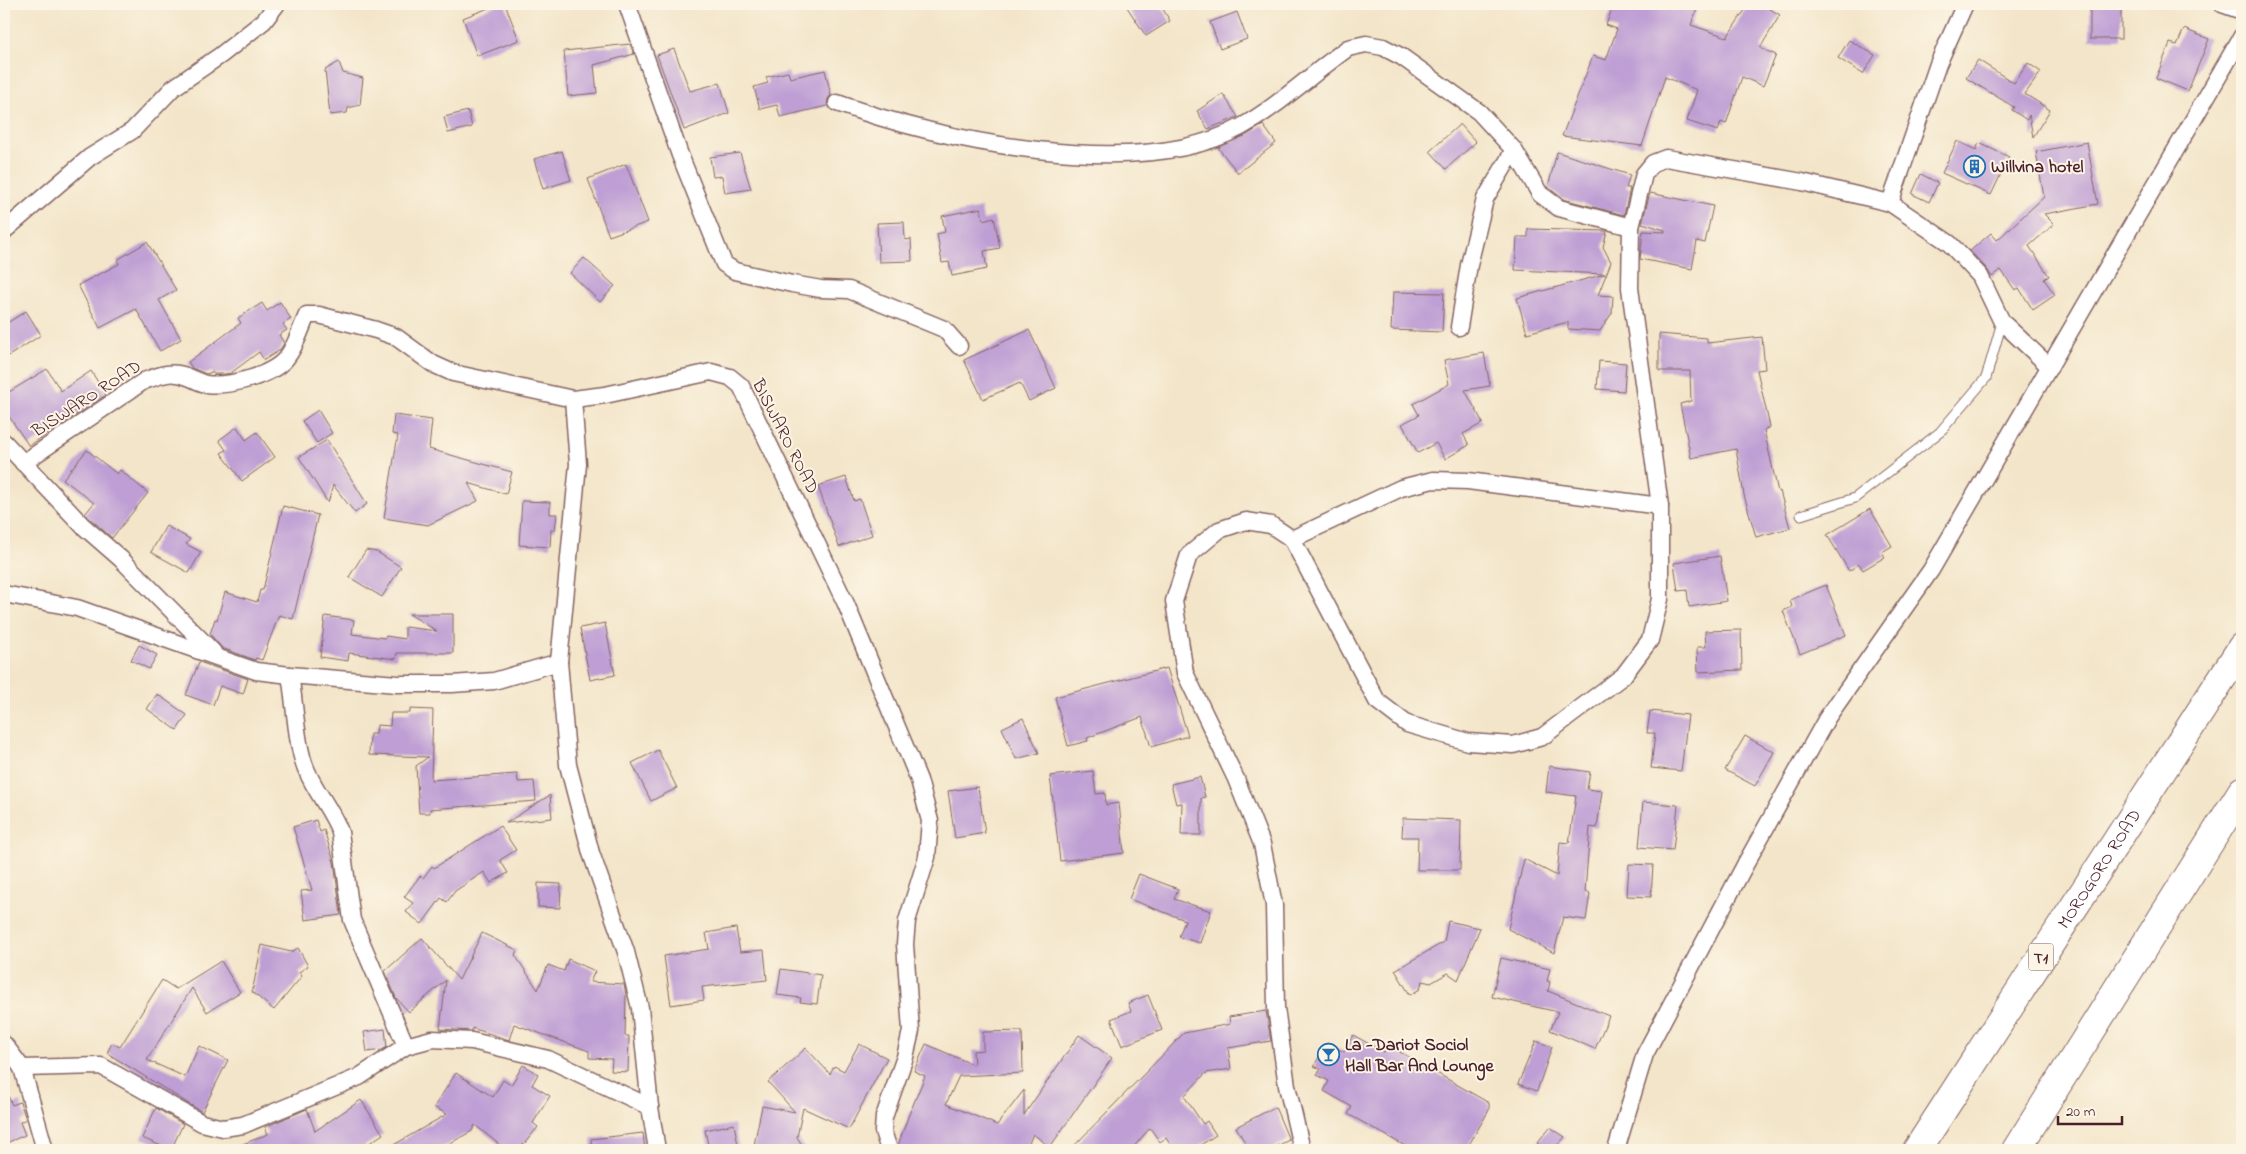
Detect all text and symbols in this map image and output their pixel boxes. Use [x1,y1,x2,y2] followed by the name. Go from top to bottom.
[1963,154,1987,178] building icon: Willvina hotel
[1991,155,2083,181] place label: Willvina hotel
[26,355,147,445] street label: BISWARO ROAD
[744,374,824,499] street label: BISWARO ROAD
[2052,805,2149,935] street label: MOROGORO ROAD
[2028,944,2054,970] road number: T1
[1345,1033,1494,1081] place label: La -Dariot Sociol Hall Bar And Lounge
[1317,1042,1341,1066] bar icon: La -Dariot Sociol Hall Bar And Lounge
[2058,1094,2122,1126] scale bar
[2066,1101,2096,1123] text: 20 m

